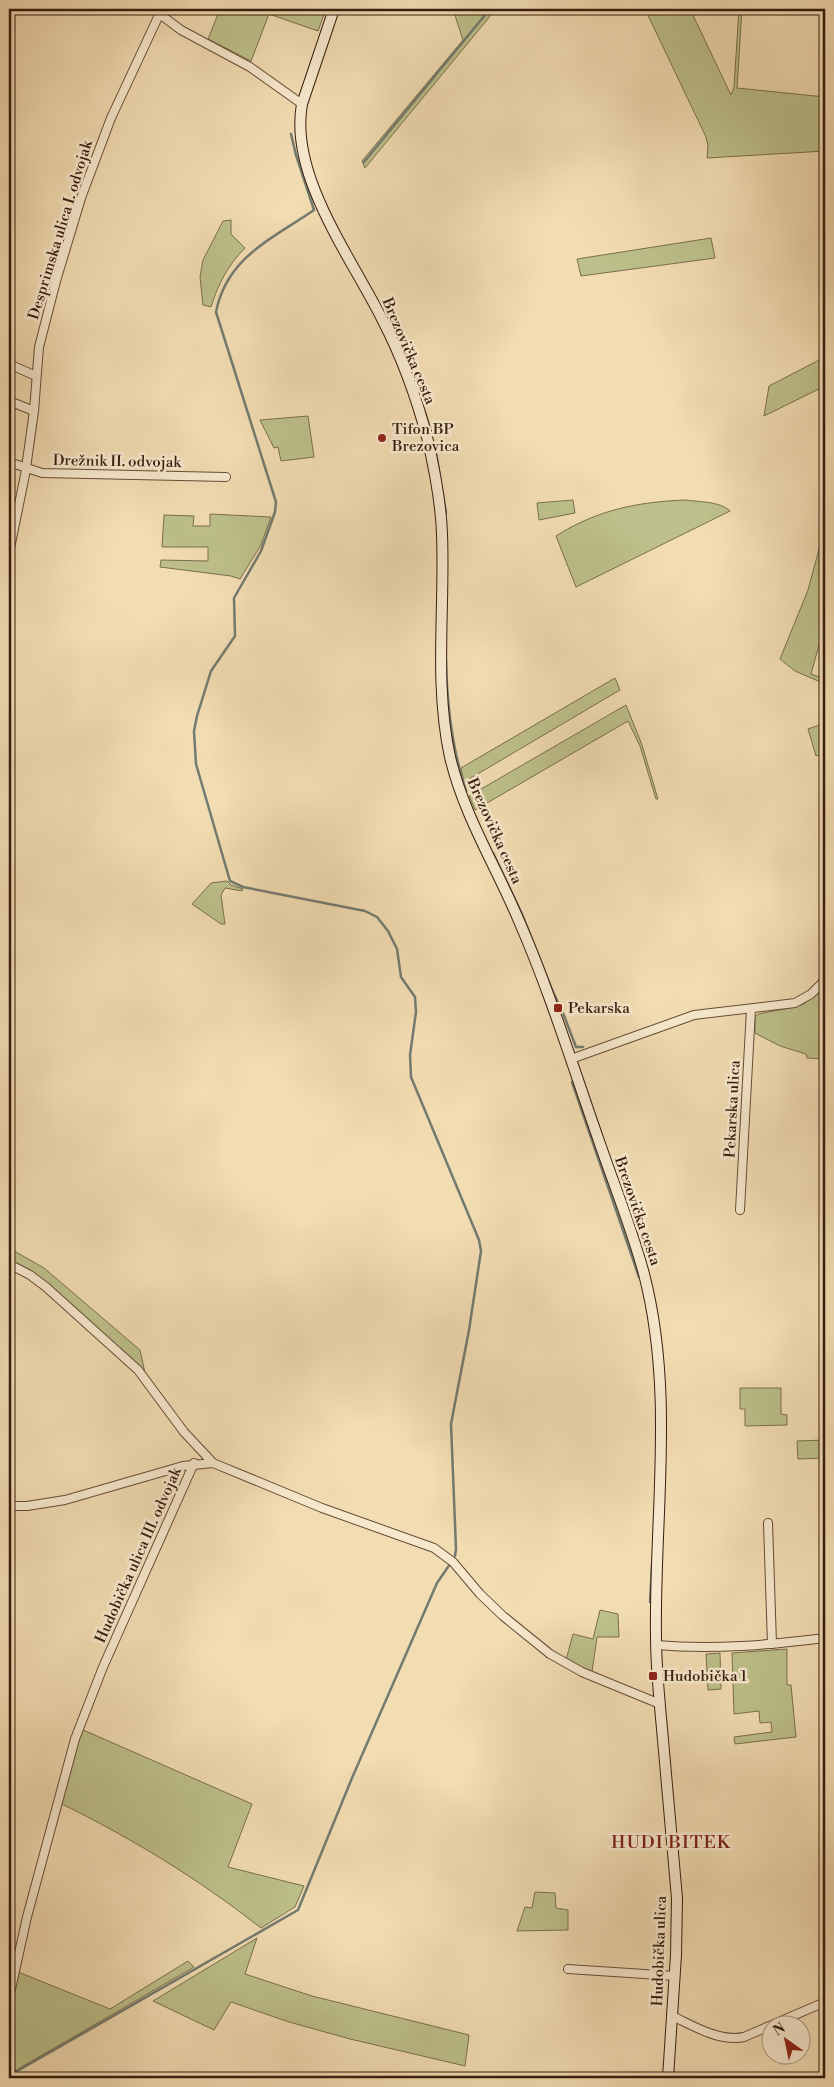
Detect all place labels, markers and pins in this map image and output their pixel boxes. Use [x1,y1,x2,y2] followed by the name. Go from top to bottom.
[391,420,460,456] place label: Tifon BP Brezovica
[376,432,388,444] marker: Tifon BP Brezovica
[568,999,630,1018] place label: Pekarska
[552,1002,564,1014] marker: Pekarska
[663,1667,748,1686] place label: Hudobička 1
[647,1670,659,1682] marker: Hudobička 1

